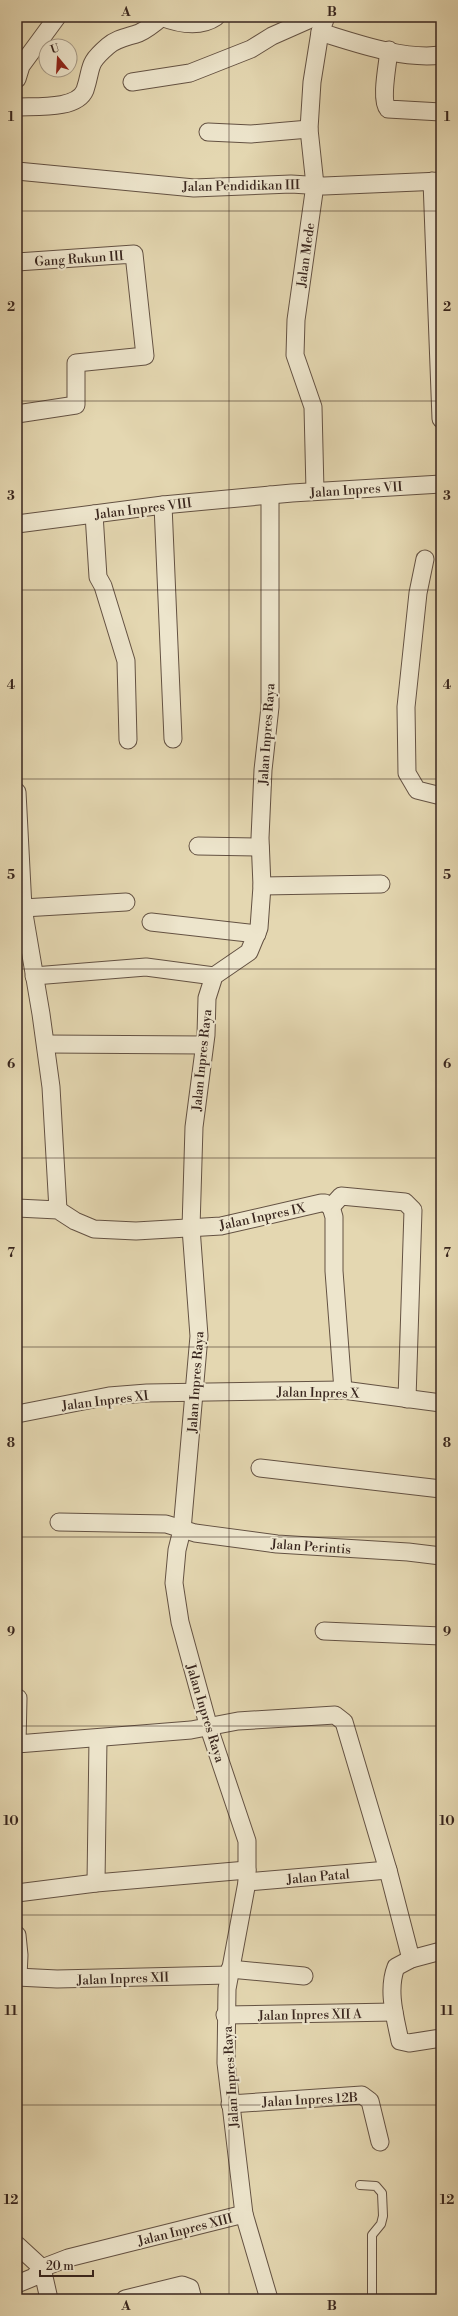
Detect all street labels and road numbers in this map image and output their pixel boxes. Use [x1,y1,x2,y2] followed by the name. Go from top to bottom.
[181,177,300,195] street label: Jalan Pendidikan III
[293,221,318,289] street label: Jalan Mede
[34,248,124,270] street label: Gang Rukun III
[308,479,403,501] street label: Jalan Inpres VII
[93,495,193,523] street label: Jalan Inpres VIII
[255,682,279,787] street label: Jalan Inpres Raya
[189,1008,215,1113] street label: Jalan Inpres Raya
[217,1200,308,1234] street label: Jalan Inpres IX
[184,1330,208,1435] street label: Jalan Inpres Raya
[276,1384,361,1402] street label: Jalan Inpres X
[60,1388,149,1414] street label: Jalan Inpres XI
[269,1536,352,1558] street label: Jalan Perintis
[182,1661,228,1765] street label: Jalan Inpres Raya
[285,1866,350,1888] street label: Jalan Patal
[76,1969,169,1989] street label: Jalan Inpres XII
[257,2006,363,2024] street label: Jalan Inpres XII A
[219,2025,243,2129] street label: Jalan Inpres Raya
[261,2089,358,2111] street label: Jalan Inpres 12B
[135,2210,234,2250] street label: Jalan Inpres XIII

